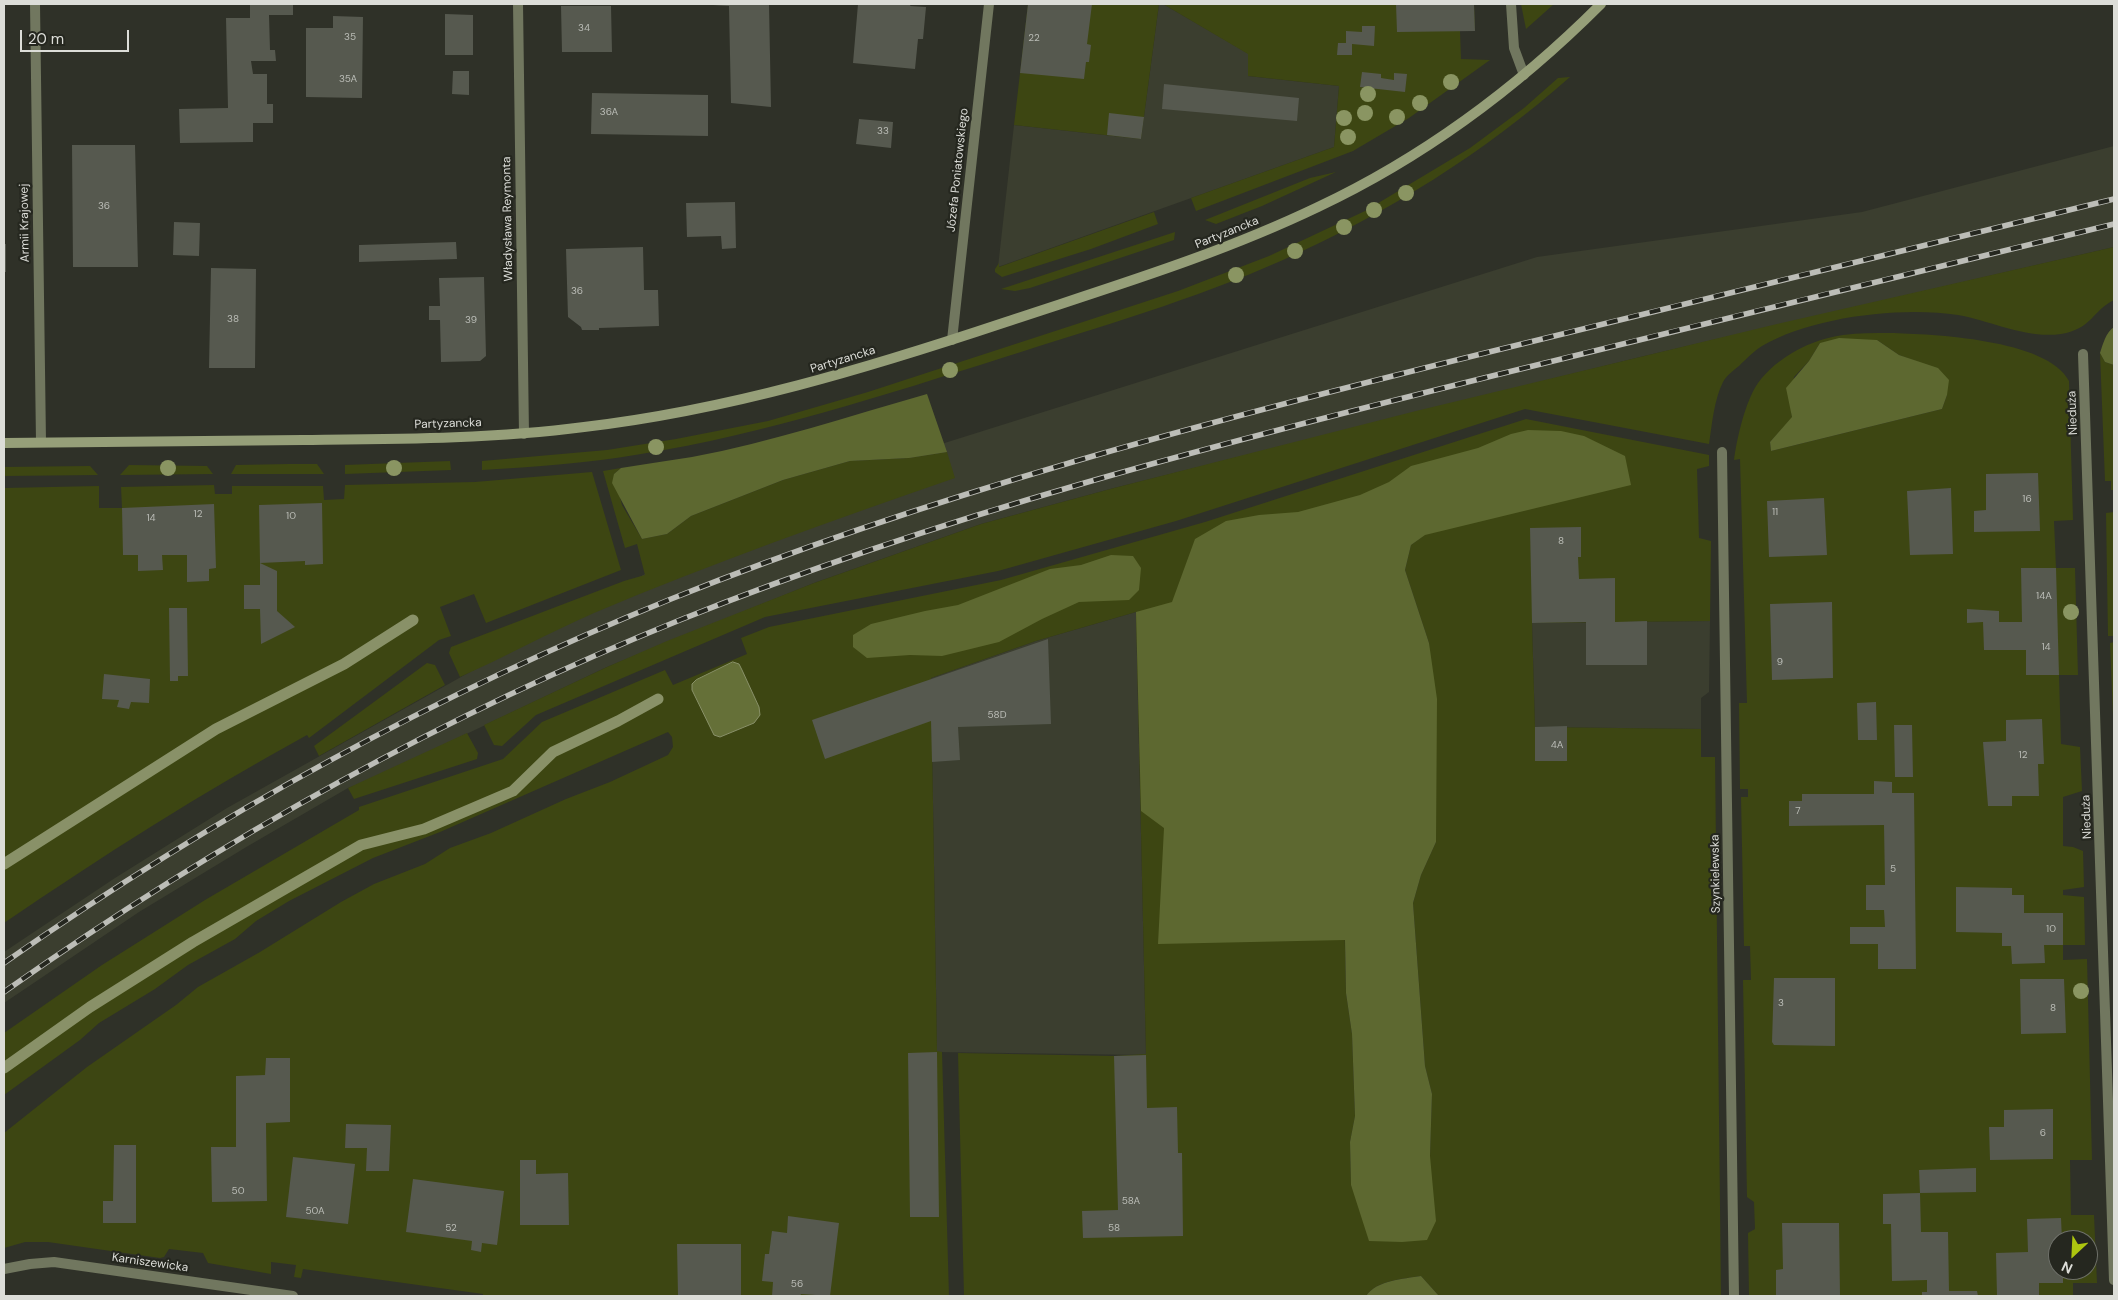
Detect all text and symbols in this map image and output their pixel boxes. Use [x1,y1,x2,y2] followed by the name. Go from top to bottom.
[22,20,131,52] scale bar
[578,22,590,34] house number: 34
[28,29,64,49] text: 20 m
[344,31,356,43] house number: 35
[1028,32,1040,44] house number: 22
[339,73,357,85] house number: 35A
[600,106,618,118] house number: 36A
[944,107,972,233] street label: Józefa Poniatowskiego
[877,125,889,137] house number: 33
[500,156,516,282] street label: Władysława Reymonta
[17,184,33,262] street label: Armii Krajowej
[98,200,110,212] house number: 36
[1193,214,1261,252] street label: Partyzancka
[571,285,583,297] house number: 36
[227,313,239,325] house number: 38
[465,314,477,326] house number: 39
[809,343,877,377] street label: Partyzancka
[2065,391,2081,435] street label: Nieduża
[414,416,482,432] street label: Partyzancka
[2022,493,2032,505] house number: 16
[1772,506,1778,518] house number: 11
[194,508,202,520] house number: 12
[286,510,296,522] house number: 10
[146,512,156,524] house number: 14
[1558,535,1564,547] house number: 8
[2036,590,2052,602] house number: 14A
[2041,641,2051,653] house number: 14
[1777,656,1783,668] house number: 9
[987,709,1007,721] house number: 58D
[1551,739,1563,751] house number: 4A
[2019,749,2027,761] house number: 12
[2079,795,2095,839] street label: Nieduża
[1795,805,1801,817] house number: 7
[1708,835,1724,913] street label: Szynkielewska
[1890,863,1896,875] house number: 5
[2046,923,2056,935] house number: 10
[1778,997,1784,1009] house number: 3
[2050,1002,2056,1014] house number: 8
[2040,1127,2046,1139] house number: 6
[232,1185,244,1197] house number: 50
[1122,1195,1140,1207] house number: 58A
[305,1205,325,1217] house number: 50A
[445,1222,457,1234] house number: 52
[1108,1222,1120,1234] house number: 58
[2048,1230,2098,1280] north arrow
[111,1251,189,1275] street label: Karniszewicka
[2059,1257,2076,1278] text: N
[791,1278,803,1290] house number: 56

